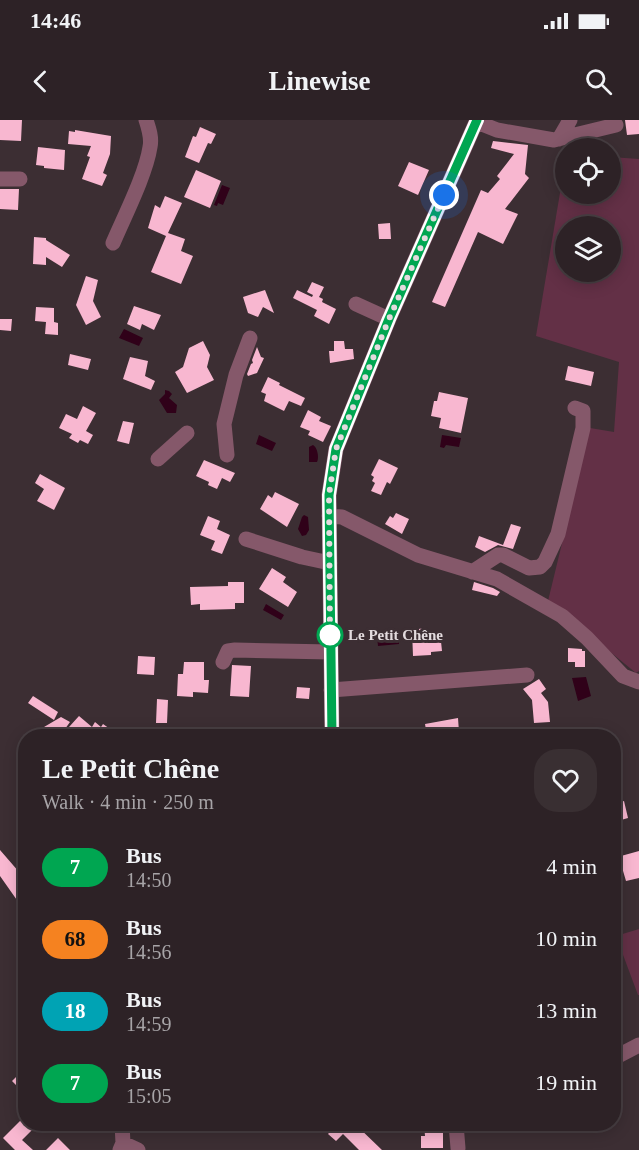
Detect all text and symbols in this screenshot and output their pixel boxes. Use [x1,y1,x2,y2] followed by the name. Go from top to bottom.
[30,8,81,33] text: 14:46
[24,65,57,98] icon: back
[582,65,615,98] icon: search
[268,66,371,96] text: Linewise
[555,138,621,282] map controls
[555,138,621,204] button: locate
[429,180,459,210] your location
[555,216,621,282] button: layers
[317,622,343,648] marker: Le Petit Chêne
[348,627,443,643] place label: Le Petit Chêne
[534,749,597,812] button: heart
[42,753,219,784] text: Le Petit Chêne
[42,791,214,813] text: Walk · 4 min · 250 m
[126,843,161,868] text: Bus
[546,854,597,879] text: 4 min
[70,855,80,879] text: 7
[126,869,172,891] text: 14:50
[126,915,161,940] text: Bus
[535,926,597,951] text: 10 min
[65,927,86,951] text: 68
[126,941,172,963] text: 14:56
[126,987,161,1012] text: Bus
[535,998,597,1023] text: 13 min
[65,999,86,1023] text: 18
[126,1013,172,1035] text: 14:59
[126,1059,161,1084] text: Bus
[535,1070,597,1095] text: 19 min
[70,1071,80,1095] text: 7
[126,1085,172,1107] text: 15:05

